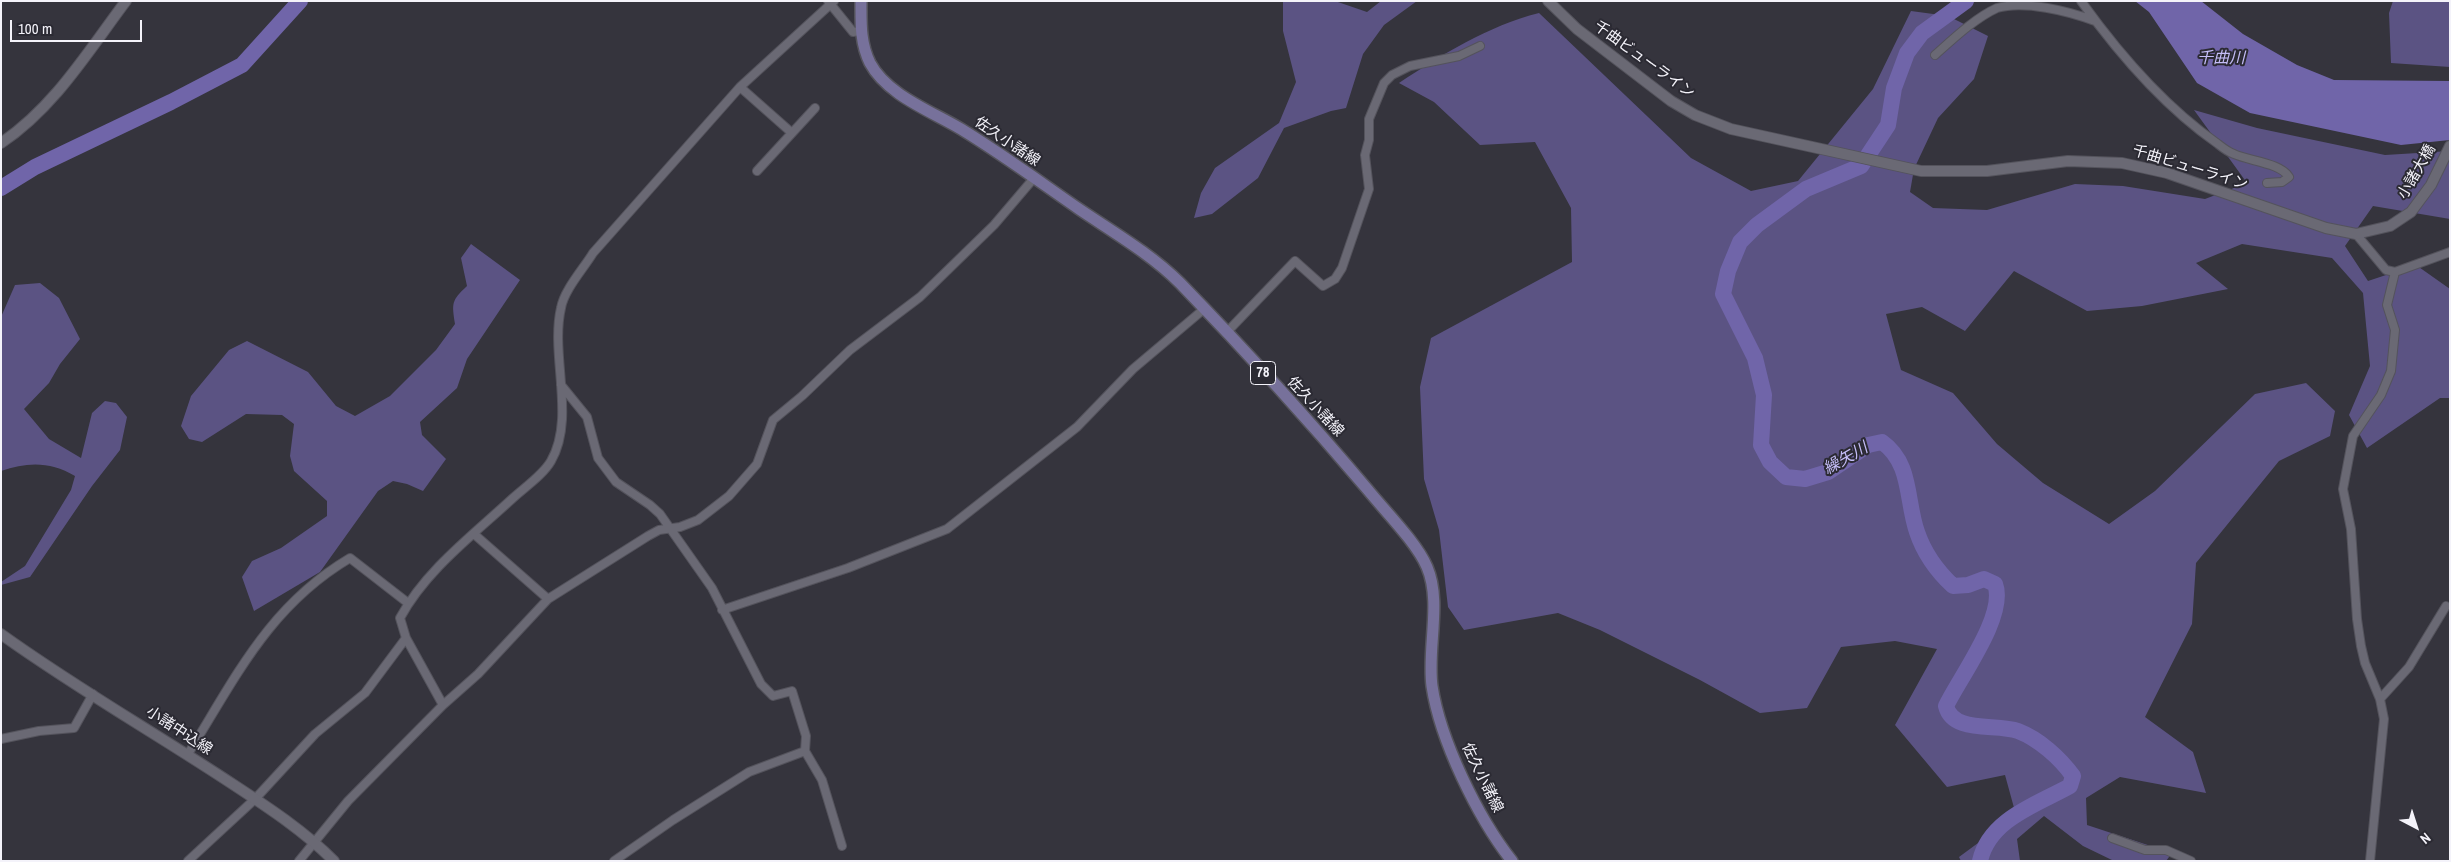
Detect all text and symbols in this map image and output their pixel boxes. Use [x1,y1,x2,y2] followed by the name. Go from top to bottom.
[12,10,145,42] scale bar
[1590,17,1698,103] street label: 千曲ビューライン
[18,18,52,39] text: 100 m
[2197,49,2245,69] water label: 千曲川
[971,114,1043,170] street label: 佐久小諸線
[2130,142,2250,194] street label: 千曲ビューライン
[2394,142,2440,202] street label: 小諸大橋
[1250,362,1276,384] road number: 78
[1283,373,1347,441] street label: 佐久小諸線
[1820,439,1872,479] water label: 繰矢川
[143,703,215,759] street label: 小諸中込線
[1457,740,1507,816] street label: 佐久小諸線
[2391,802,2441,852] north arrow
[2417,829,2435,848] text: N

